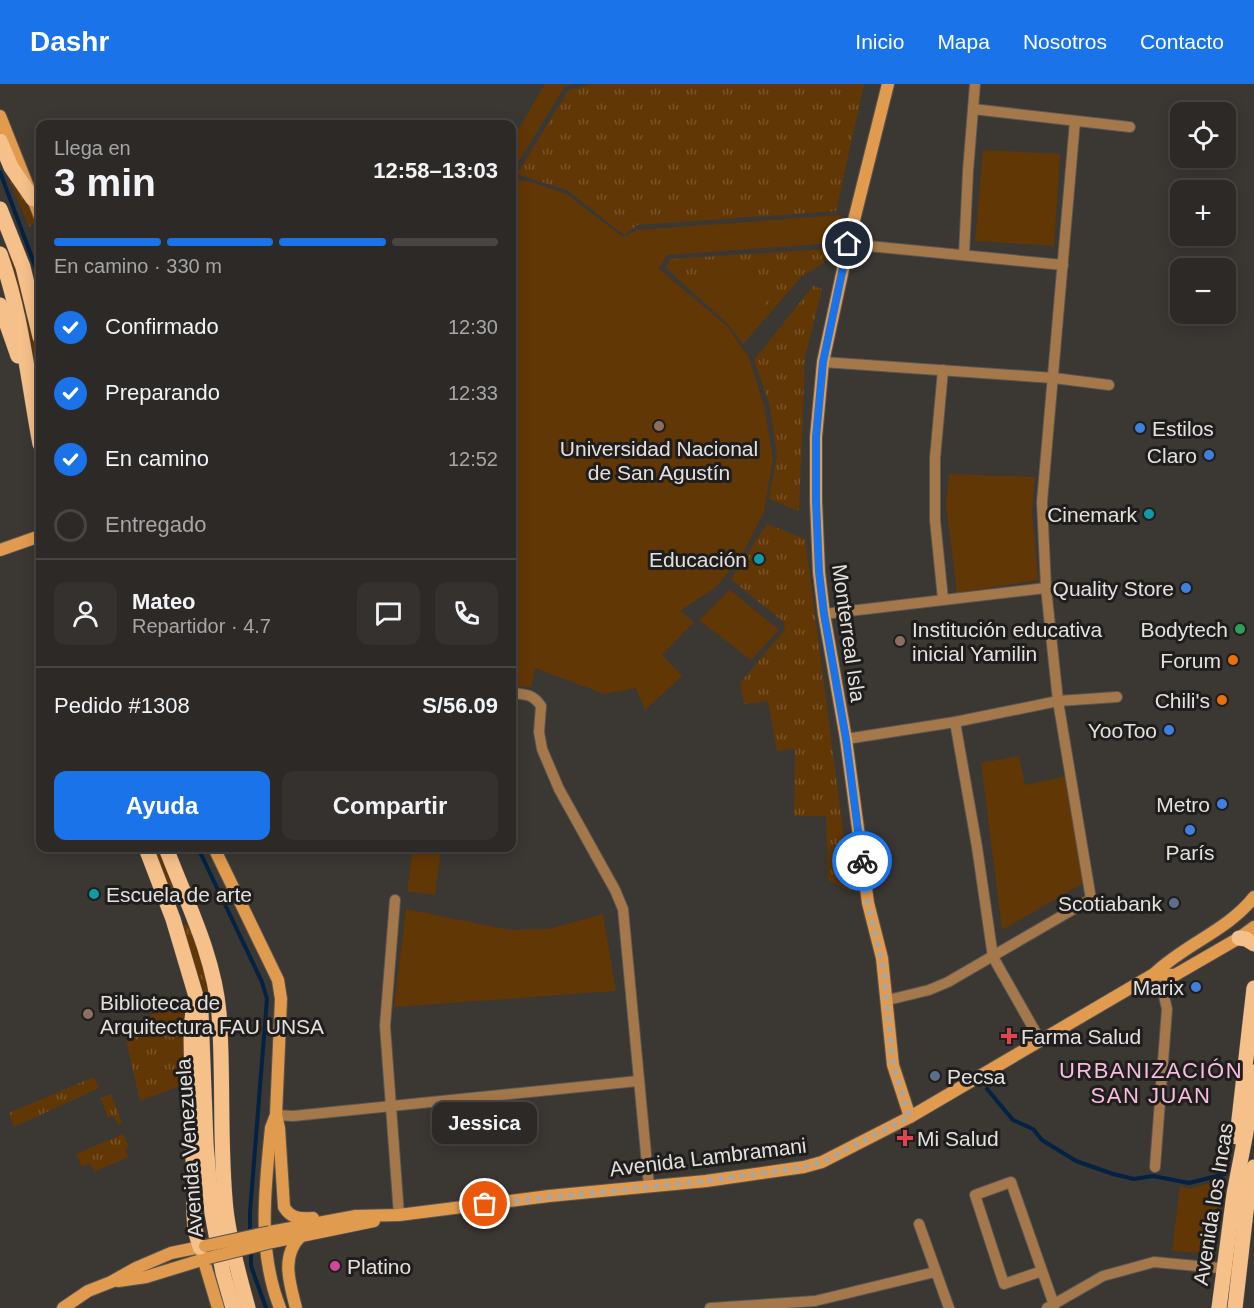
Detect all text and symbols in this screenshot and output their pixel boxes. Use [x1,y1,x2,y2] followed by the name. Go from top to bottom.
[30,26,109,57] text: Dashr
[855,30,904,53] text: Inicio
[937,30,990,53] text: Mapa
[1023,30,1107,53] text: Nosotros
[1140,30,1224,53] text: Contacto
[1170,102,1236,324] map controls
[1170,102,1236,168] button: locate
[54,137,131,159] text: Llega en
[373,158,498,183] text: 12:58–13:03
[54,161,156,204] text: 3 min
[1170,180,1236,246] button: +
[822,218,873,269] pin
[831,227,864,260] icon: home
[54,255,222,277] text: En camino · 330 m
[1170,258,1236,324] button: −
[54,311,87,344] icon: check
[105,314,219,339] text: Confirmado
[448,316,498,338] text: 12:30
[54,377,87,410] icon: check
[105,380,220,405] text: Preparando
[448,382,498,404] text: 12:33
[1152,417,1214,440] place label: Estilos
[652,419,666,433] marker: Universidad Nacional de San Agustín
[1133,421,1147,435] marker: Estilos
[560,437,758,484] place label: Universidad Nacional de San Agustín
[54,443,87,476] icon: check
[1147,444,1197,467] place label: Claro
[105,446,209,471] text: En camino
[448,448,498,470] text: 12:52
[1202,448,1216,462] marker: Claro
[1047,503,1137,526] place label: Cinemark
[1142,507,1156,521] marker: Cinemark
[105,512,207,537] text: Entregado
[649,548,747,571] place label: Educación
[752,552,766,566] marker: Educación
[828,563,870,704] street label: Monterreal Isla
[1053,577,1174,600] place label: Quality Store
[1179,581,1193,595] marker: Quality Store
[54,582,117,645] button: person
[357,582,420,645] button: chat
[435,582,498,645] button: phone
[132,589,196,614] text: Mateo
[132,615,271,637] text: Repartidor · 4.7
[912,618,1103,665] place label: Institución educativa inicial Yamilin
[1140,618,1228,641] place label: Bodytech
[1233,622,1247,636] marker: Bodytech
[893,634,907,648] marker: Institución educativa inicial Yamilin
[1160,649,1221,672] place label: Forum
[1226,653,1240,667] marker: Forum
[1155,689,1210,712] place label: Chili's
[54,693,190,718] text: Pedido #1308
[422,693,498,718] text: S/56.09
[1215,693,1229,707] marker: Chili's
[1088,719,1157,742] place label: YooToo
[1162,723,1176,737] marker: YooToo
[54,771,270,840] button: Ayuda
[282,771,498,840] button: Compartir
[1156,793,1210,816] place label: Metro
[1215,797,1229,811] marker: Metro
[1183,823,1197,837] marker: París
[832,831,892,891] courier
[1165,841,1215,864] place label: París
[846,845,879,878] icon: bike
[106,883,252,906] place label: Escuela de arte
[87,887,101,901] marker: Escuela de arte
[1058,892,1162,915] place label: Scotiabank
[1167,896,1181,910] marker: Scotiabank
[1133,976,1184,999] place label: Marix
[1189,980,1203,994] marker: Marix
[100,991,324,1038] place label: Biblioteca de Arquitectura FAU UNSA
[81,1007,95,1021] marker: Biblioteca de Arquitectura FAU UNSA
[1021,1025,1141,1048] place label: Farma Salud
[1002,1029,1016,1043] marker: Farma Salud
[171,1057,207,1238] street label: Avenida Venezuela
[1059,1058,1243,1108] district label: URBANIZACIÓN SAN JUAN
[947,1065,1006,1088] place label: Pecsa
[928,1069,942,1083] marker: Pecsa
[432,1102,538,1144] callout: Jessica
[448,1112,521,1134] text: Jessica
[1189,1121,1237,1287] street label: Avenida los Incas
[917,1127,999,1150] place label: Mi Salud
[898,1131,912,1145] marker: Mi Salud
[608,1134,808,1180] street label: Avenida Lambramani
[459,1178,510,1229] pin
[468,1187,501,1220] icon: bag
[347,1255,411,1278] place label: Platino
[328,1259,342,1273] marker: Platino

